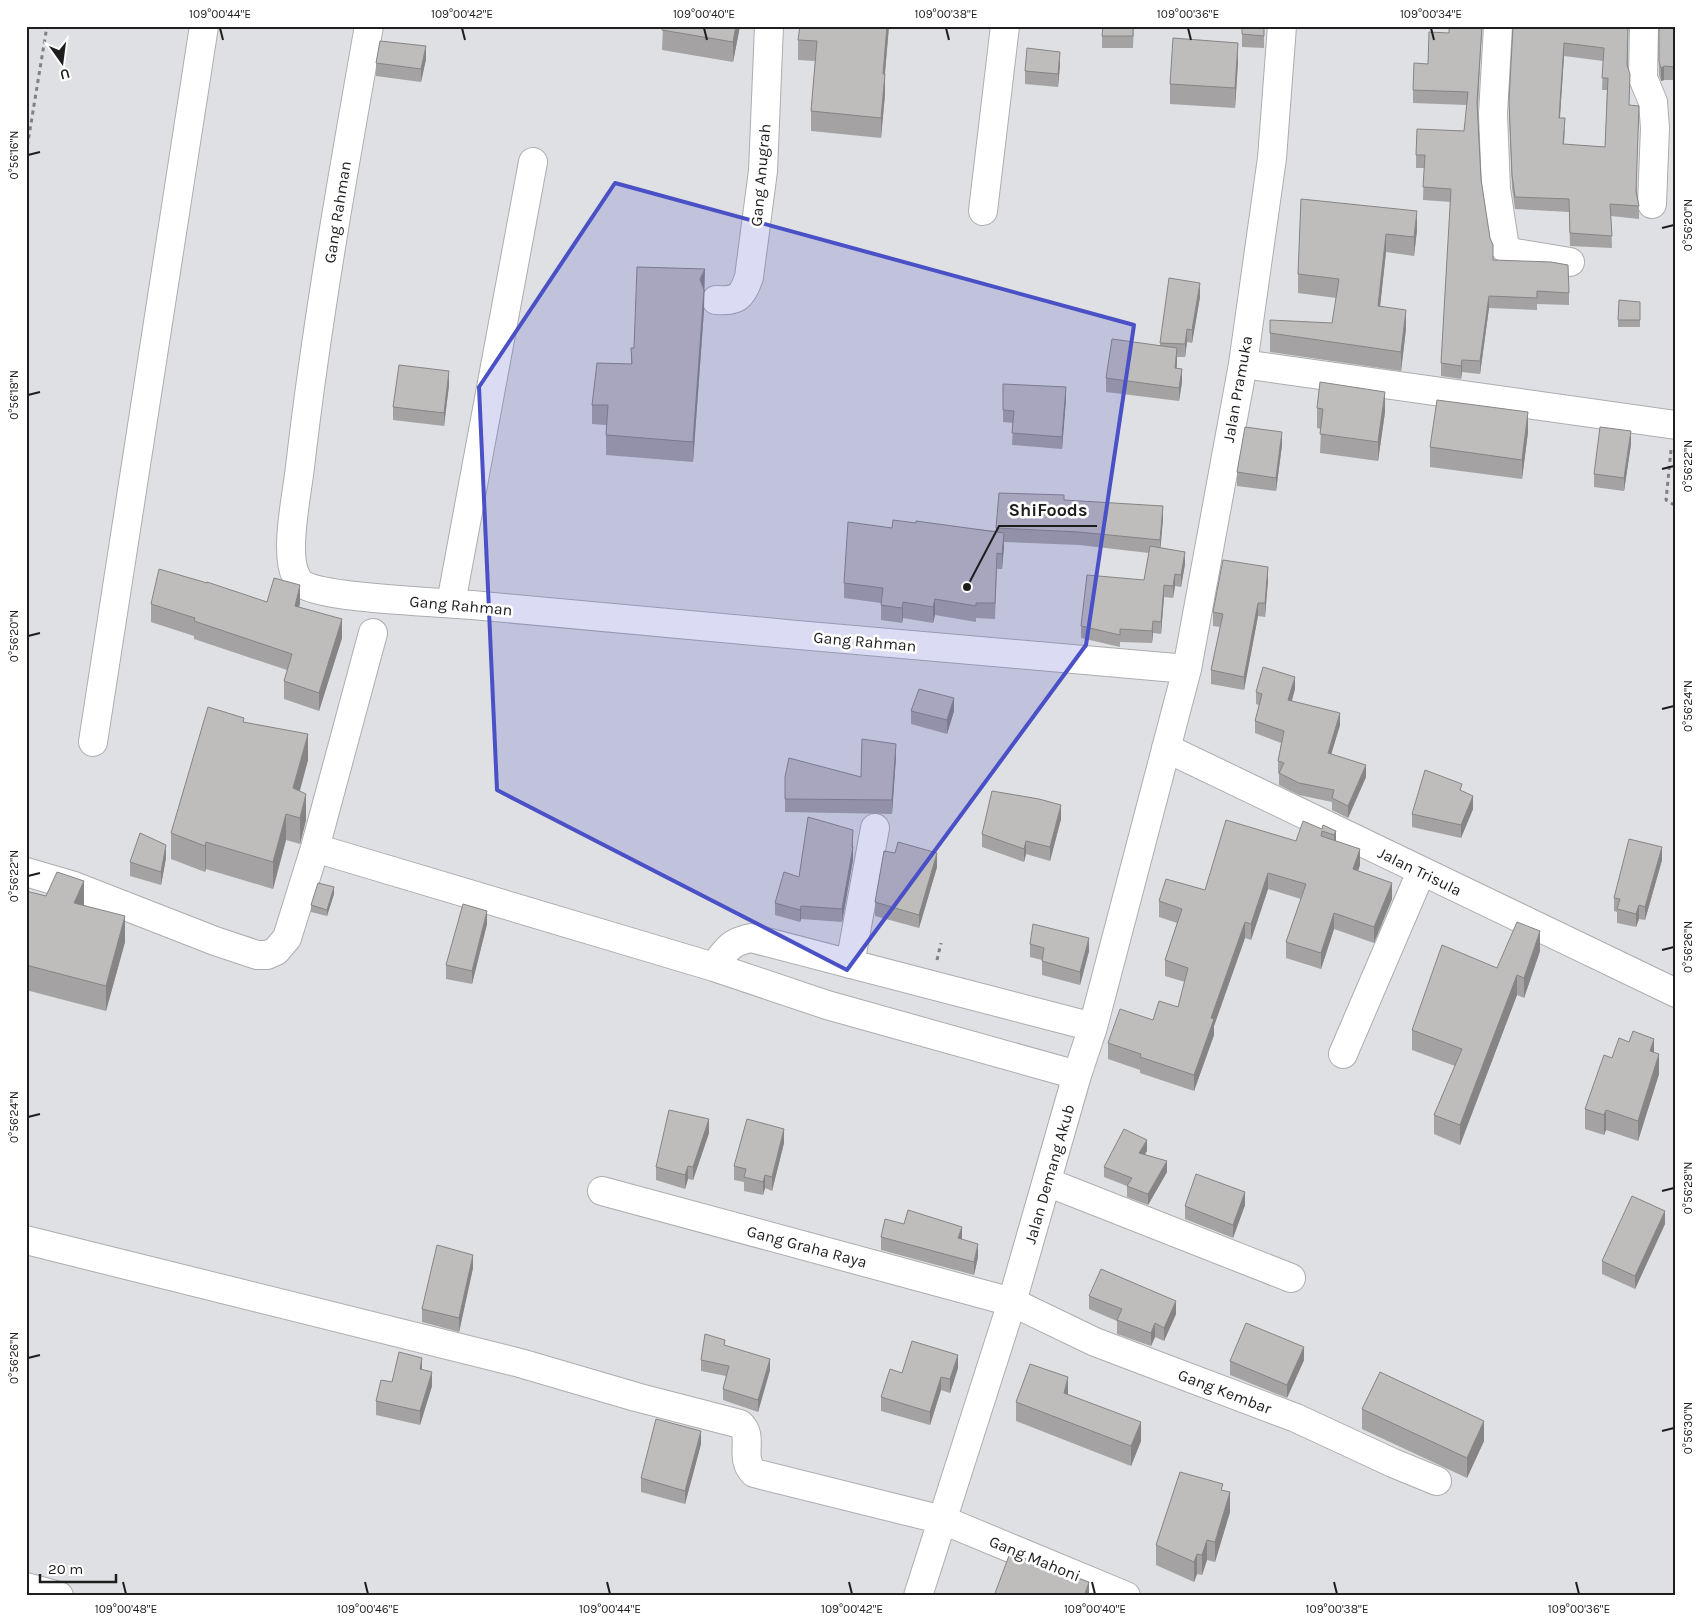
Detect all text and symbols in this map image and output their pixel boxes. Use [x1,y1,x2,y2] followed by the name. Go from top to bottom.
[189,7,251,21] text: 109°00'44"E
[431,7,493,21] text: 109°00'42"E
[673,7,735,21] text: 109°00'40"E
[915,7,977,21] text: 109°00'38"E
[1157,7,1219,21] text: 109°00'36"E
[1400,7,1462,21] text: 109°00'34"E
[38,38,88,88] north arrow
[58,65,72,84] text: U
[747,123,774,227] street label: Gang Anugrah
[7,130,21,180] text: 0°56'16"N
[320,160,355,265] street label: Gang Rahman
[1681,199,1695,251] text: 0°56'20"N
[1219,334,1256,444] street label: Jalan Pramuka
[7,370,21,420] text: 0°56'18"N
[1681,440,1695,492] text: 0°56'22"N
[999,493,1097,526] callout: ShiFoods
[1009,499,1087,521] text: ShiFoods
[409,592,513,619] street label: Gang Rahman
[7,610,21,662] text: 0°56'20"N
[813,628,917,655] street label: Gang Rahman
[1681,680,1695,732] text: 0°56'24"N
[1375,843,1465,900] street label: Jalan Trisula
[7,850,21,902] text: 0°56'22"N
[1681,921,1695,973] text: 0°56'26"N
[7,1091,21,1143] text: 0°56'24"N
[1020,1102,1079,1246] street label: Jalan Demang Akub
[1681,1162,1695,1214] text: 0°56'28"N
[745,1221,869,1272] street label: Gang Graha Raya
[7,1332,21,1384] text: 0°56'26"N
[1175,1365,1274,1418] street label: Gang Kembar
[1681,1402,1695,1454] text: 0°56'30"N
[986,1532,1083,1585] street label: Gang Mahoni
[40,1552,116,1584] scale bar
[48,1560,83,1578] text: 20 m
[95,1602,157,1616] text: 109°00'48"E
[337,1602,399,1616] text: 109°00'46"E
[579,1602,641,1616] text: 109°00'44"E
[821,1602,883,1616] text: 109°00'42"E
[1064,1602,1126,1616] text: 109°00'40"E
[1306,1602,1368,1616] text: 109°00'38"E
[1548,1602,1610,1616] text: 109°00'36"E

